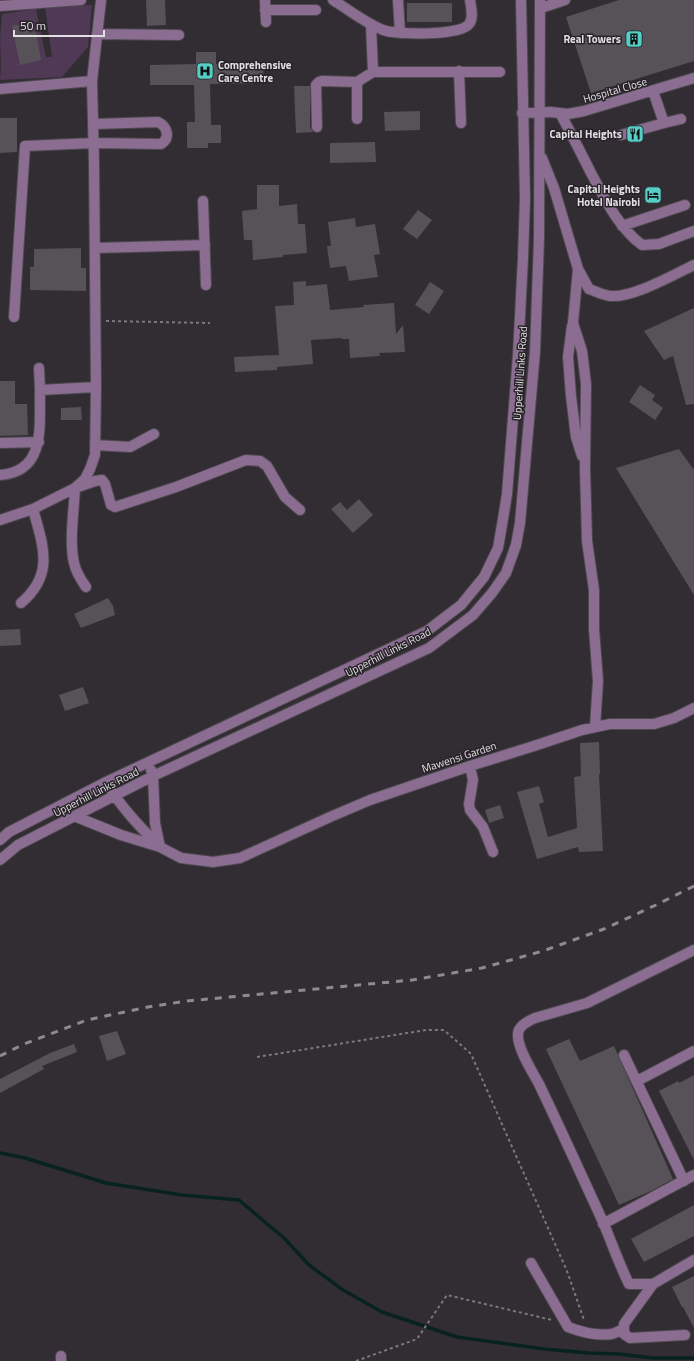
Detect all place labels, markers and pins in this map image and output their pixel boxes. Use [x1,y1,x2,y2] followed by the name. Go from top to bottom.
[624,29,644,49] building icon: Real Towers
[563,31,621,47] place label: Real Towers
[218,57,292,86] place label: Comprehensive Care Centre
[195,61,215,81] hospital icon: Comprehensive Care Centre
[625,124,645,144] restaurant icon: Capital Heights
[550,126,622,142] place label: Capital Heights
[568,181,640,210] place label: Capital Heights Hotel Nairobi
[643,185,663,205] hotel icon: Capital Heights Hotel Nairobi

